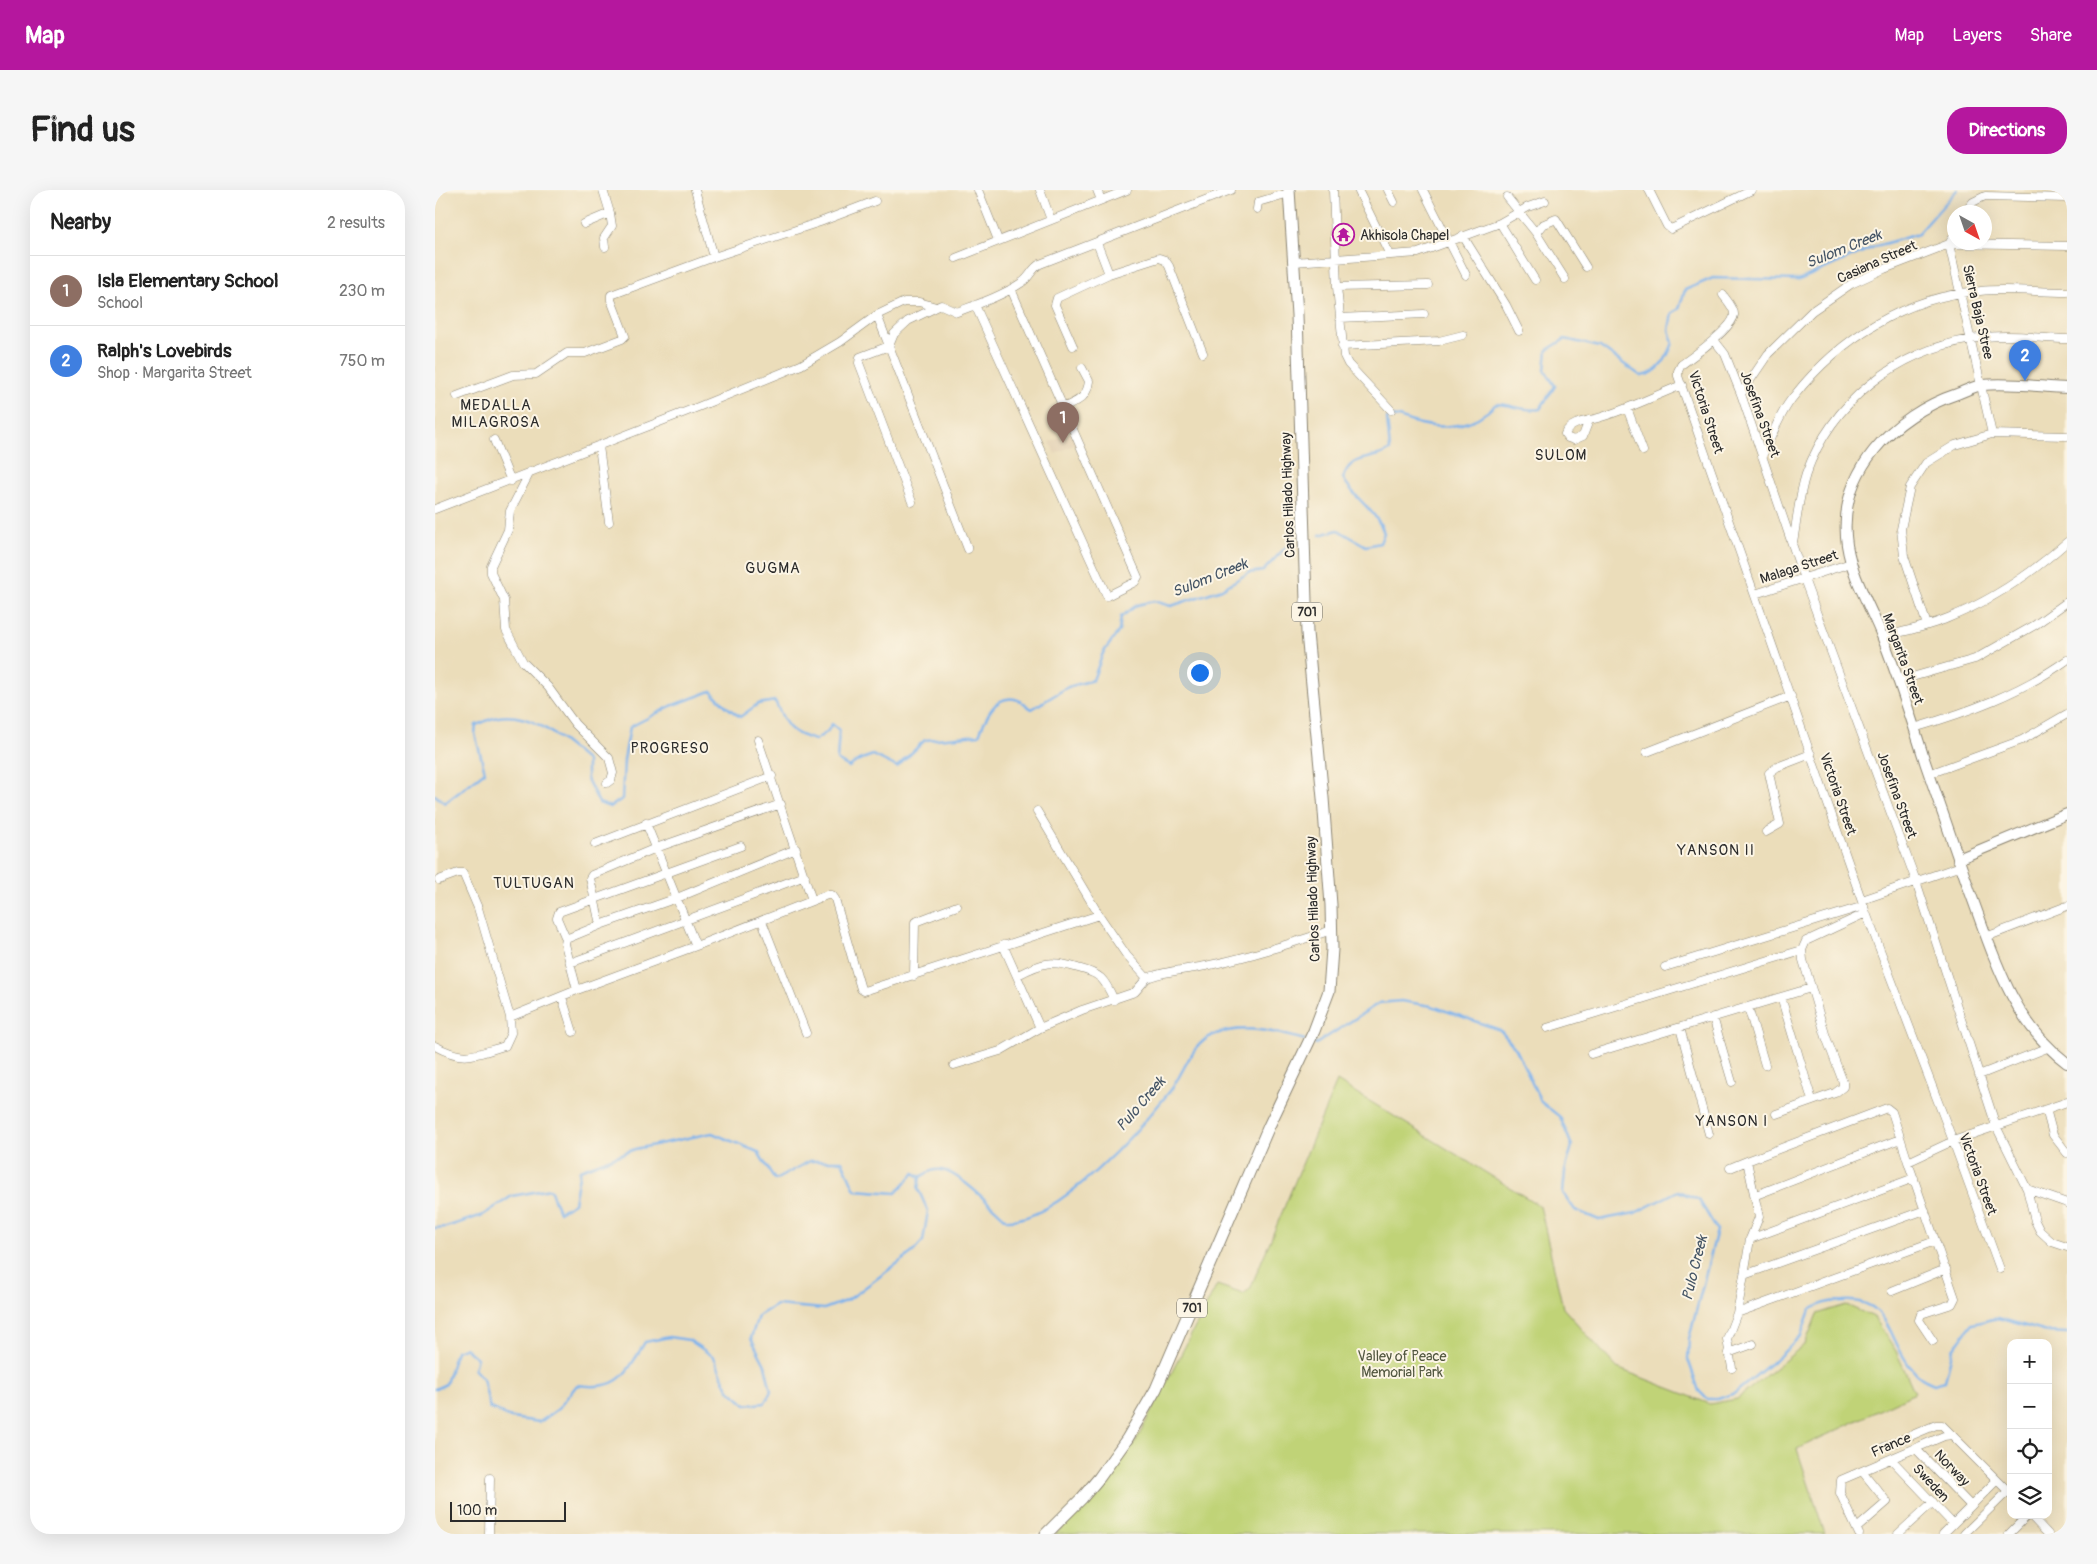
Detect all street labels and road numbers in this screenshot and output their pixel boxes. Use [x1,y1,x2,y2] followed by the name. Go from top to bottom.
[1835,237,1920,287] street label: Casiana Street
[1959,263,1997,361] street label: Sierra Baja Stree
[1685,368,1728,456] street label: Victoria Street
[1736,368,1784,460] street label: Josefina Street
[1277,432,1299,558] street label: Carlos Hilado Highway
[1758,546,1840,588] street label: Malaga Street
[1292,602,1322,622] road number: 701
[1879,611,1927,707] street label: Margarita Street
[1873,749,1921,841] street label: Josefina Street
[1816,751,1860,838] street label: Victoria Street
[1302,836,1324,962] street label: Carlos Hilado Highway
[1955,1131,2001,1218] street label: Victoria Street
[1177,1298,1207,1318] road number: 701
[1869,1429,1913,1461] street label: France
[1931,1446,1973,1490] street label: Norway
[1909,1460,1953,1506] street label: Sweden

